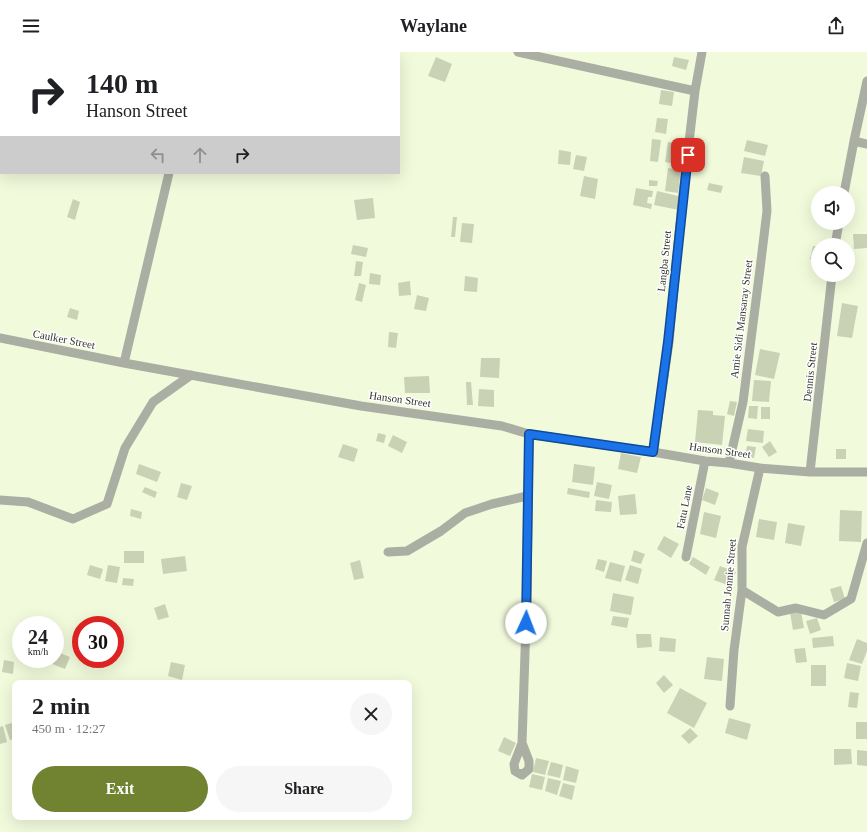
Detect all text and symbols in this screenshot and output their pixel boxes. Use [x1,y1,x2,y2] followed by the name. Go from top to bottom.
[20,15,42,37] icon: menu
[825,15,847,37] icon: share
[400,16,467,36] text: Waylane
[20,68,72,120] icon: right
[86,68,158,99] text: 140 m
[86,101,187,121] text: Hanson Street
[671,138,705,172] pin
[147,144,169,166] icon: left
[189,144,211,166] icon: ahead
[231,144,253,166] icon: right
[677,144,699,166] icon: arrive
[811,186,855,282] map controls
[811,186,855,230] button: sound
[655,230,673,292] street label: Langba Street
[811,238,855,282] button: search
[728,259,754,379] street label: Amie Sidi Mansaray Street
[32,327,96,351] street label: Caulker Street
[801,342,819,402] street label: Dennis Street
[368,389,432,409] street label: Hanson Street
[688,440,752,460] street label: Hanson Street
[674,484,694,530] street label: Fatu Lane
[718,538,738,632] street label: Sunnah Jonnie Street
[505,602,547,644] position arrow
[72,616,124,668] speed limit sign: 30
[28,626,48,648] text: 24
[28,646,48,657] text: km/h
[32,693,90,719] text: 2 min
[350,693,392,735] button: close
[32,721,105,736] text: 450 m · 12:27
[32,766,208,812] button: Exit
[216,766,392,812] button: Share

